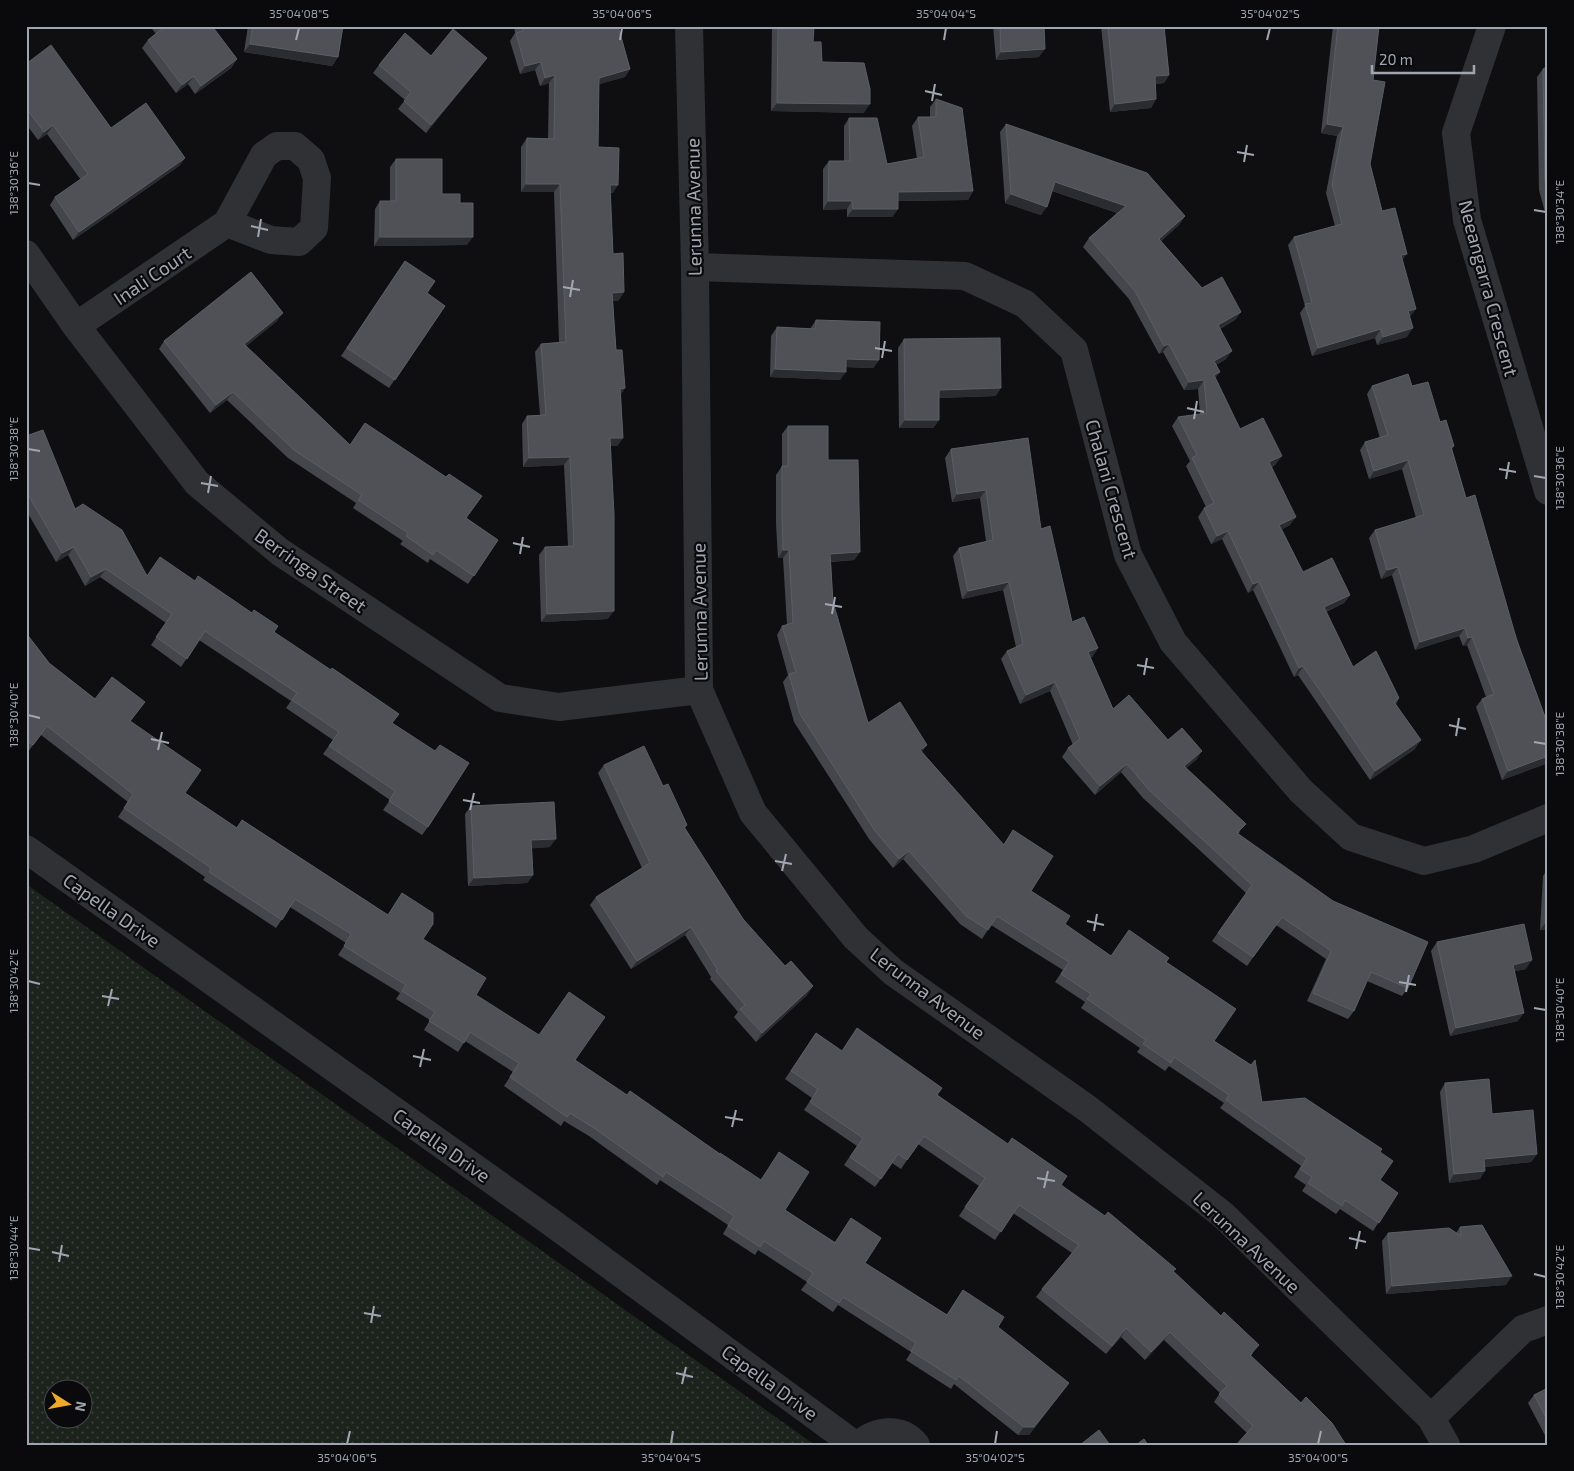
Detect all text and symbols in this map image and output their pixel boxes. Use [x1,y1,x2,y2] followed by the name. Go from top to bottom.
[269,6,329,20] text: 35°04'08"S
[592,6,652,20] text: 35°04'06"S
[916,6,976,20] text: 35°04'04"S
[1240,6,1300,20] text: 35°04'02"S
[1372,42,1474,74] scale bar
[1379,50,1413,68] text: 20 m
[680,138,706,276] street label: Lerunna Avenue
[6,151,20,215] text: 138°30'36"E
[1552,179,1566,244] text: 138°30'34"E
[1454,197,1524,379] street label: Neeangarra Crescent
[109,241,195,309] street label: Inali Court
[6,417,20,481] text: 138°30'38"E
[1081,417,1143,561] street label: Chalani Crescent
[1552,446,1566,510] text: 138°30'36"E
[251,523,371,617] street label: Berringa Street
[686,543,712,681] street label: Lerunna Avenue
[6,682,20,747] text: 138°30'40"E
[1552,712,1566,776] text: 138°30'38"E
[59,868,165,952] street label: Capella Drive
[866,942,990,1044] street label: Lerunna Avenue
[6,949,20,1013] text: 138°30'42"E
[1552,977,1566,1042] text: 138°30'40"E
[389,1103,495,1187] street label: Capella Drive
[1189,1186,1305,1298] street label: Lerunna Avenue
[6,1215,20,1280] text: 138°30'44"E
[1552,1245,1566,1309] text: 138°30'42"E
[717,1339,823,1425] street label: Capella Drive
[42,1378,92,1428] north arrow
[72,1400,91,1413] text: N
[317,1450,377,1464] text: 35°04'06"S
[641,1450,701,1464] text: 35°04'04"S
[965,1450,1025,1464] text: 35°04'02"S
[1288,1450,1348,1464] text: 35°04'00"S

